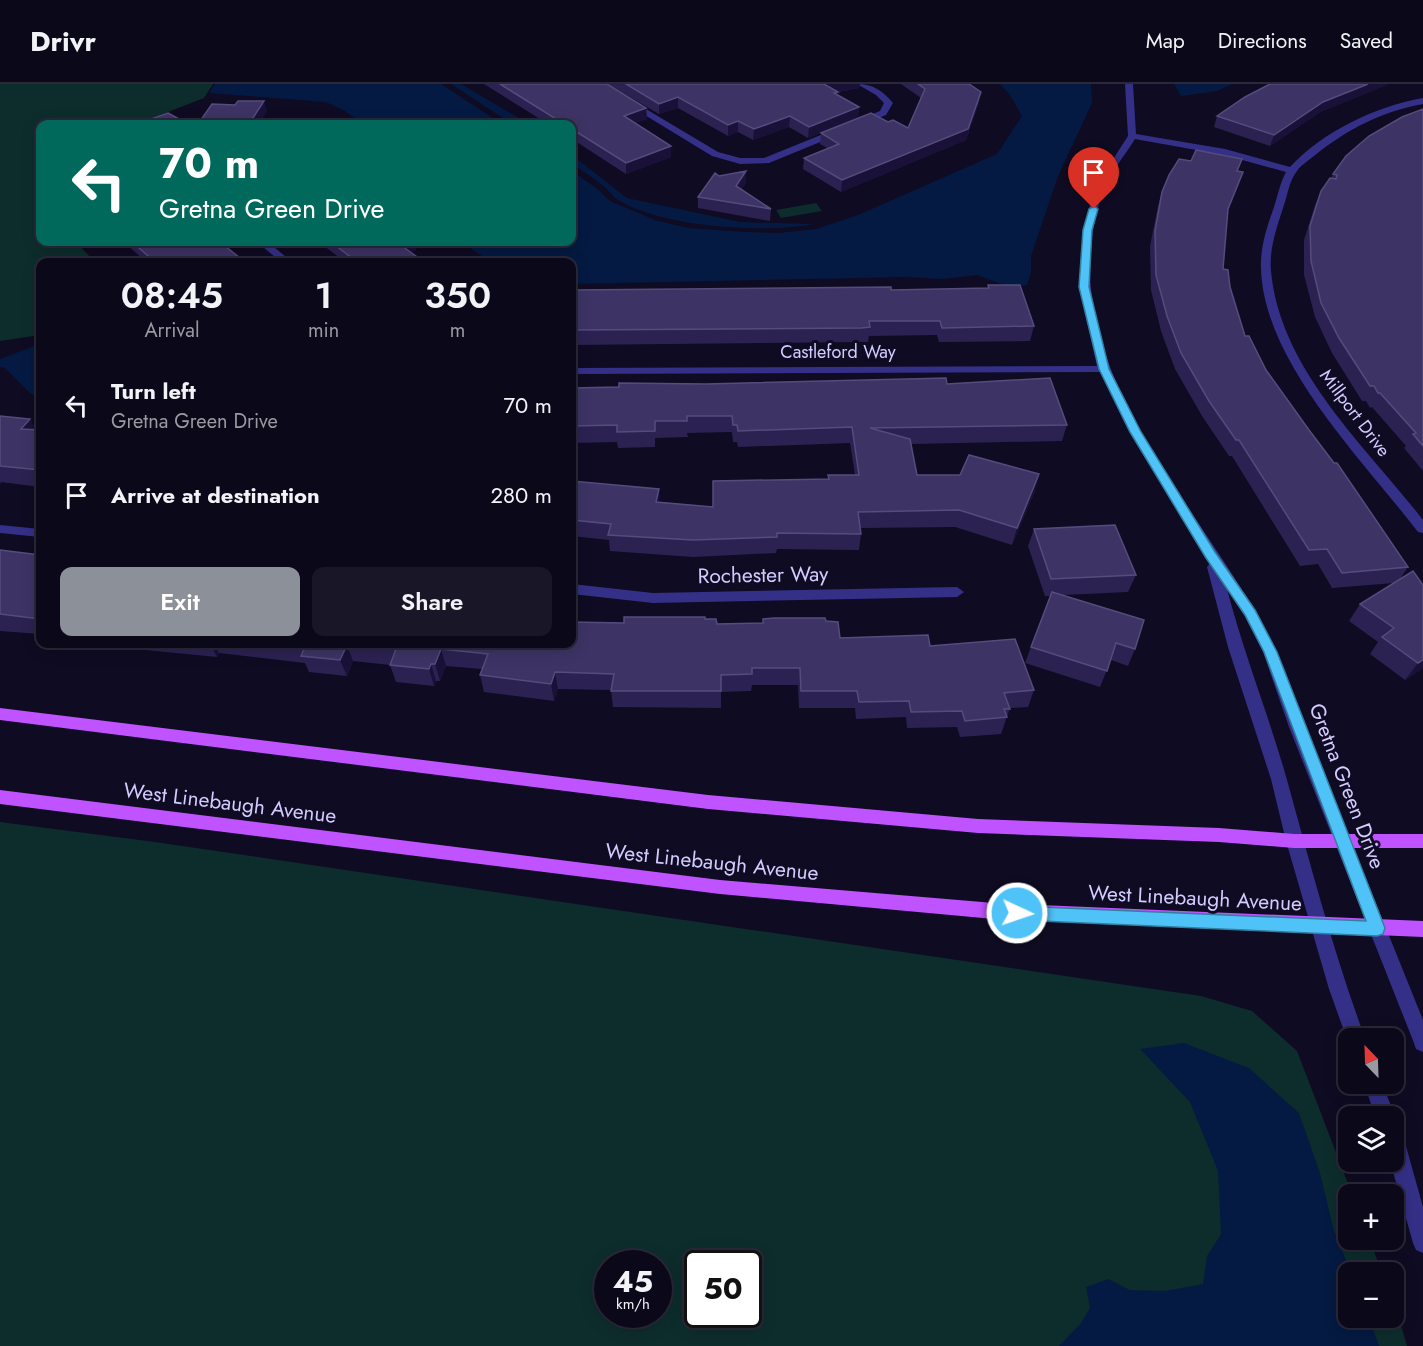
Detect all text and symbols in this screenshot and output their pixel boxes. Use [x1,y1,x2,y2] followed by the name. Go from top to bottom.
[30,21,96,62] text: Drivr
[1146,26,1185,56] text: Map
[1218,26,1307,56] text: Directions
[1340,26,1393,56] text: Saved
[159,133,259,194] text: 70 m
[60,144,138,222] icon: left
[1068,147,1119,209] pin
[1077,156,1110,189] icon: arrive
[159,189,384,228] text: Gretna Green Drive
[121,269,223,321] text: 08:45
[315,269,333,321] text: 1
[424,269,491,321] text: 350
[144,316,200,345] text: Arrival
[308,316,339,345] text: min
[450,316,465,345] text: m
[780,339,896,365] street label: Castleford Way
[1313,364,1397,462] street label: Millport Drive
[111,375,196,407] text: Turn left
[60,389,93,422] icon: left
[503,389,552,421] text: 70 m
[111,407,278,436] text: Gretna Green Drive
[60,479,93,512] icon: arrive
[111,479,320,511] text: Arrive at destination
[491,479,552,511] text: 280 m
[697,559,829,591] street label: Rochester Way
[60,567,300,636] button: Exit
[312,567,552,636] button: Share
[1302,699,1392,873] street label: Gretna Green Drive
[122,775,338,831] street label: West Linebaugh Avenue
[604,836,820,888] street label: West Linebaugh Avenue
[1087,877,1303,919] street label: West Linebaugh Avenue
[985,881,1049,945] position arrow
[1338,1028,1404,1094] north arrow
[1338,1028,1404,1328] map controls
[1338,1106,1404,1172] button: layers
[1338,1184,1404,1250] button: +
[684,1250,762,1328] speed limit sign: 50
[613,1260,653,1303] text: 45
[1338,1262,1404,1328] button: −
[616,1293,650,1315] text: km/h

